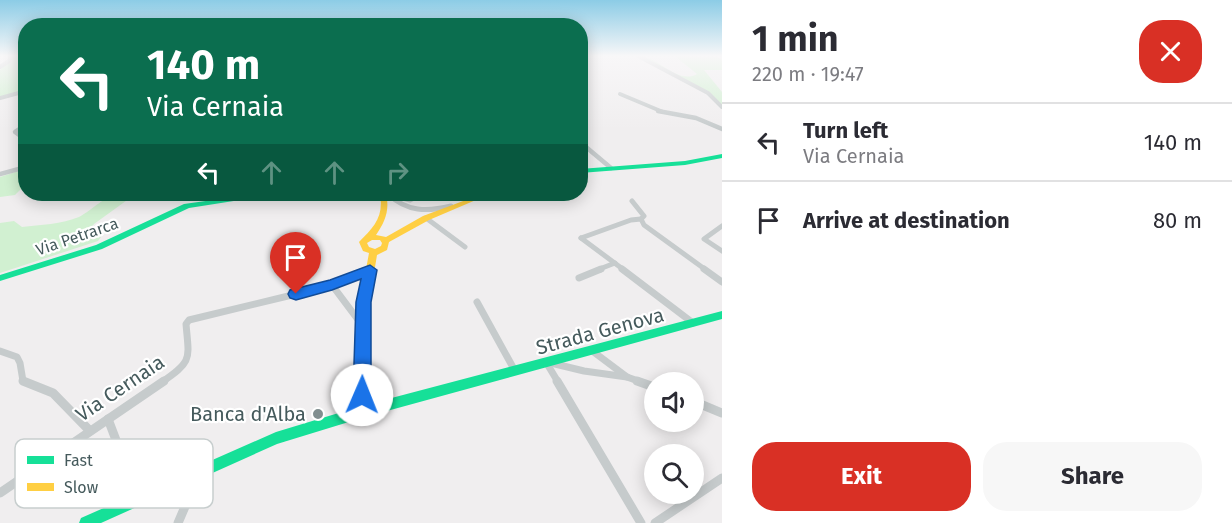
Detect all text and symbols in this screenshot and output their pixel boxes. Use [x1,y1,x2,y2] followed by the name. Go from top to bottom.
[752,17,839,61] text: 1 min
[1139,20,1202,83] button: close
[147,40,260,90] text: 140 m
[48,42,126,120] icon: left
[752,62,864,86] text: 220 m · 19:47
[147,91,284,123] text: Via Cernaia
[803,117,888,144] text: Turn left
[752,126,785,159] icon: left
[1144,129,1202,156] text: 140 m
[803,144,904,168] text: Via Cernaia
[192,156,225,189] icon: left
[255,156,288,189] icon: ahead
[318,156,351,189] icon: ahead
[381,156,414,189] icon: right
[752,204,785,237] icon: arrive
[803,207,1010,234] text: Arrive at destination
[1153,207,1202,234] text: 80 m
[33,214,121,259] street label: Via Petrarca
[270,232,321,294] pin
[279,241,312,274] icon: arrive
[533,302,667,360] street label: Strada Genova
[71,350,169,426] street label: Via Cernaia
[330,363,394,427] position arrow
[644,372,704,504] map controls
[644,372,704,432] button: sound
[190,402,306,426] place label: Banca d'Alba
[311,407,325,421] marker: Banca d'Alba
[15,439,213,508] legend
[752,442,971,511] button: Exit
[983,442,1202,511] button: Share
[644,444,704,504] button: search
[64,451,93,470] text: Fast
[64,478,99,497] text: Slow

